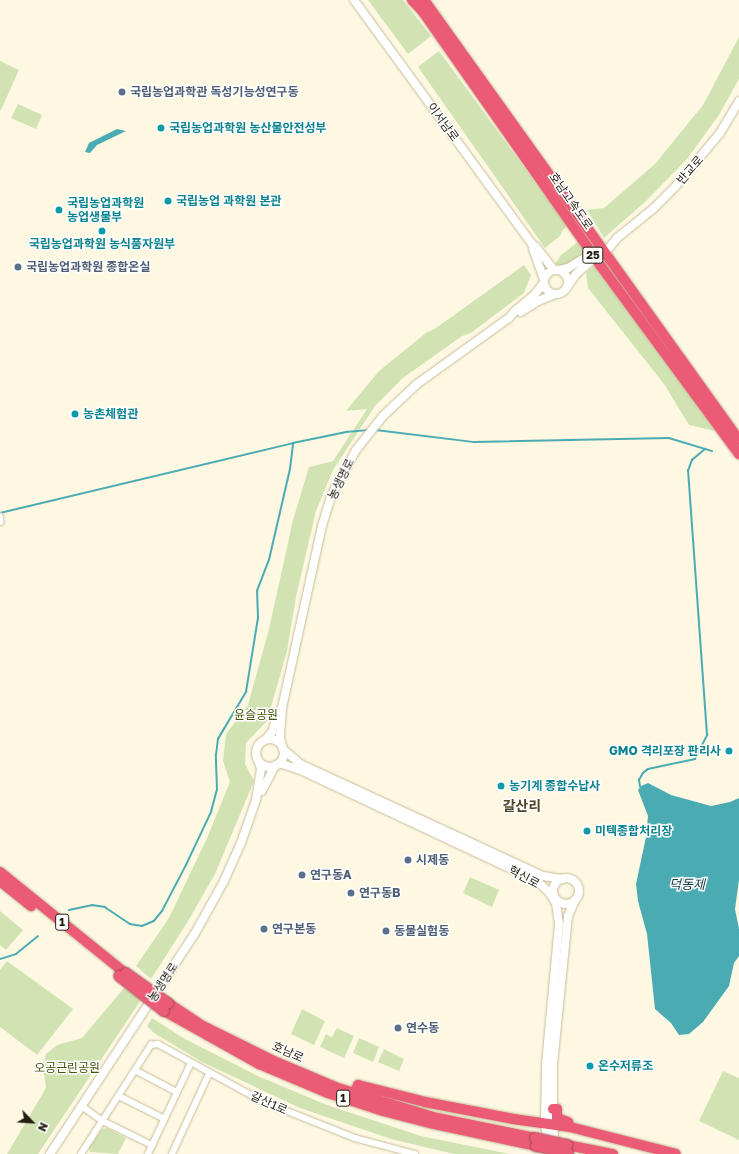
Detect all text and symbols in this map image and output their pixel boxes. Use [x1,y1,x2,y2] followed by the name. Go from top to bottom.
[130,85,299,99] place label: 국립농업과학관 독성기능성연구동
[117,87,127,97] marker: 국립농업과학관 독성기능성연구동
[424,100,462,144] street label: 이서남로
[169,121,327,135] place label: 국립농업과학원 농산물안전성부
[156,123,166,133] marker: 국립농업과학원 농산물안전성부
[674,153,706,187] street label: 반교로
[546,170,596,232] street label: 호남고속도로
[176,194,281,208] place label: 국립농업 과학원 본관
[67,196,144,224] place label: 국립농업과학원 농업생물부
[163,196,173,206] marker: 국립농업 과학원 본관
[54,205,64,215] marker: 국립농업과학원 농업생물부
[97,226,107,236] marker: 국립농업과학원 농식품자원부
[29,237,175,251] place label: 국립농업과학원 농식품자원부
[582,246,604,264] road number: 25
[26,260,150,274] place label: 국립농업과학원 종합온실
[13,262,23,272] marker: 국립농업과학원 종합온실
[83,407,138,421] place label: 농촌체험관
[70,409,80,419] marker: 농촌체험관
[325,456,357,502] street label: 농생명로
[234,708,278,722] park label: 윤슬공원
[609,744,721,758] place label: GMO 격리포장 판리사
[724,746,734,756] marker: GMO 격리포장 판리사
[509,779,600,793] place label: 농기계 종합수납사
[496,781,506,791] marker: 농기계 종합수납사
[503,798,541,814] district label: 갈산리
[595,824,672,838] place label: 미텍종합처리장
[582,826,592,836] marker: 미텍종합처리장
[416,853,449,867] place label: 시제동
[403,855,413,865] marker: 시제동
[506,863,542,891] street label: 혁신로
[310,868,352,882] place label: 연구동A
[297,870,307,880] marker: 연구동A
[669,876,705,892] water label: 덕동제
[359,886,401,900] place label: 연구동B
[346,888,356,898] marker: 연구동B
[55,913,69,931] road number: 1
[272,922,316,936] place label: 연구본동
[259,924,269,934] marker: 연구본동
[394,924,449,938] place label: 동물실험동
[381,926,391,936] marker: 동물실험동
[145,960,181,1004] street label: 농생명로
[406,1021,439,1035] place label: 연수동
[393,1023,403,1033] marker: 연수동
[270,1039,306,1065] street label: 호남로
[598,1059,653,1073] place label: 온수저류조
[34,1061,100,1075] park label: 오공근린공원
[585,1061,595,1071] marker: 온수저류조
[248,1089,290,1117] street label: 갈산1로
[336,1089,350,1107] road number: 1
[12,1102,52,1142] north arrow
[36,1121,51,1134] text: N

